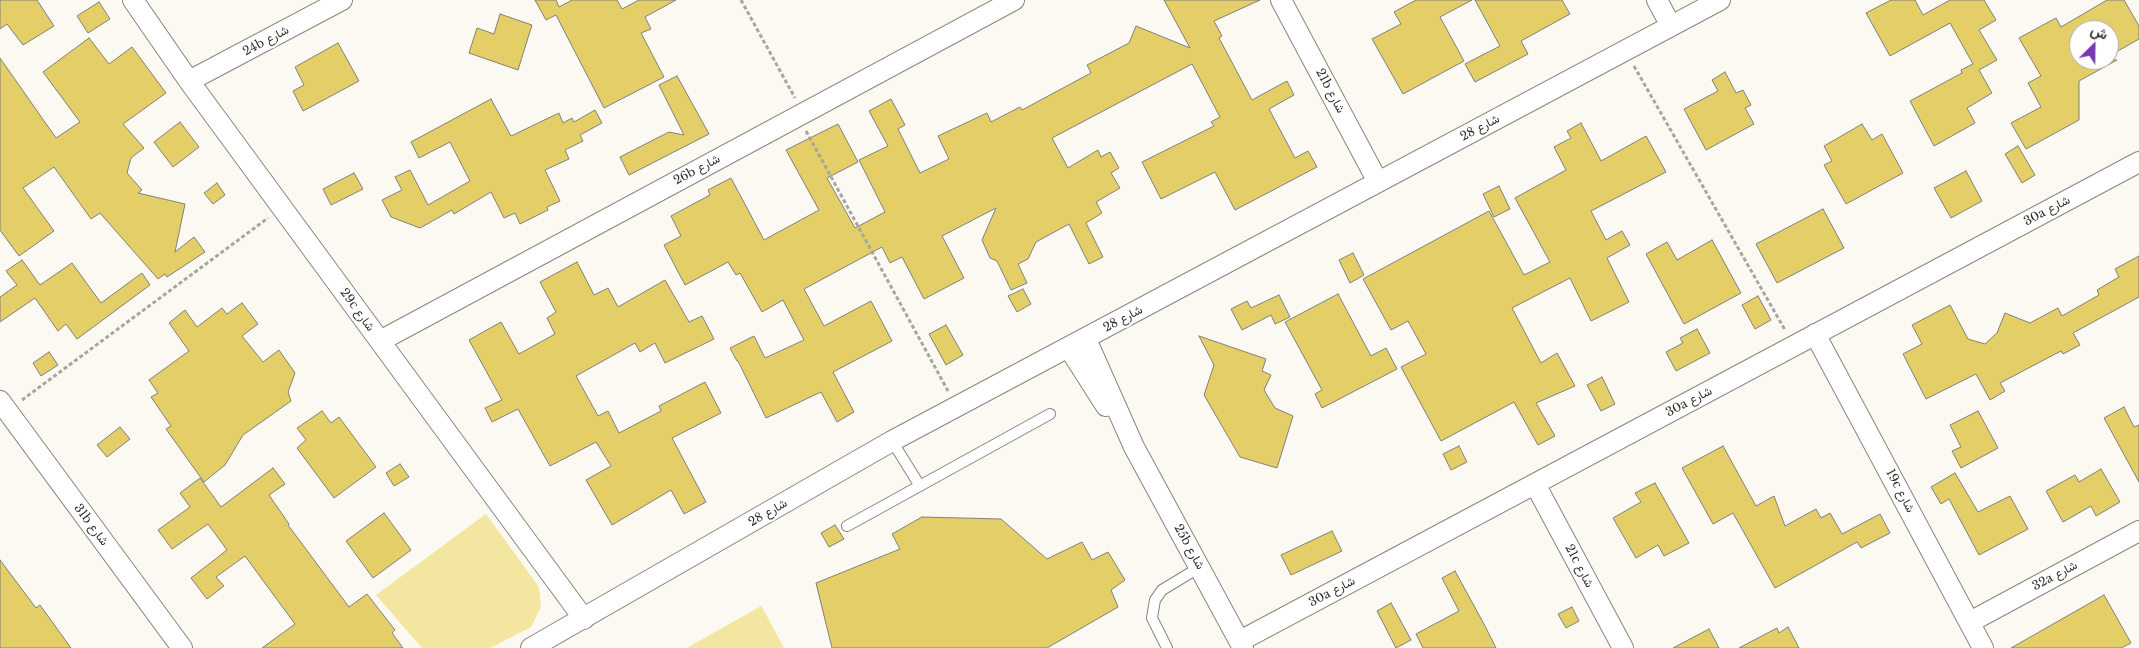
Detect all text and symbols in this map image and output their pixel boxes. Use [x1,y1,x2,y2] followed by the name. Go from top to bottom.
[2069,20,2119,70] north arrow
[2088,21,2111,44] text: ش
[241,23,291,59] street label: 24b شارع
[1312,66,1348,116] street label: 21b شارع
[1458,112,1502,144] street label: شارع 28
[671,152,723,188] street label: 26b شارع
[2021,193,2073,229] street label: 30a شارع
[337,286,377,334] street label: 29c شارع
[1101,303,1145,335] street label: شارع 28
[1663,384,1715,420] street label: 30a شارع
[1883,467,1917,515] street label: 19c شارع
[746,496,790,530] street label: شارع 28
[71,501,111,549] street label: 31b شارع
[1171,522,1207,572] street label: 25b شارع
[1562,542,1596,590] street label: 21c شارع
[2030,558,2080,594] street label: 32a شارع
[1306,574,1358,610] street label: 30a شارع

